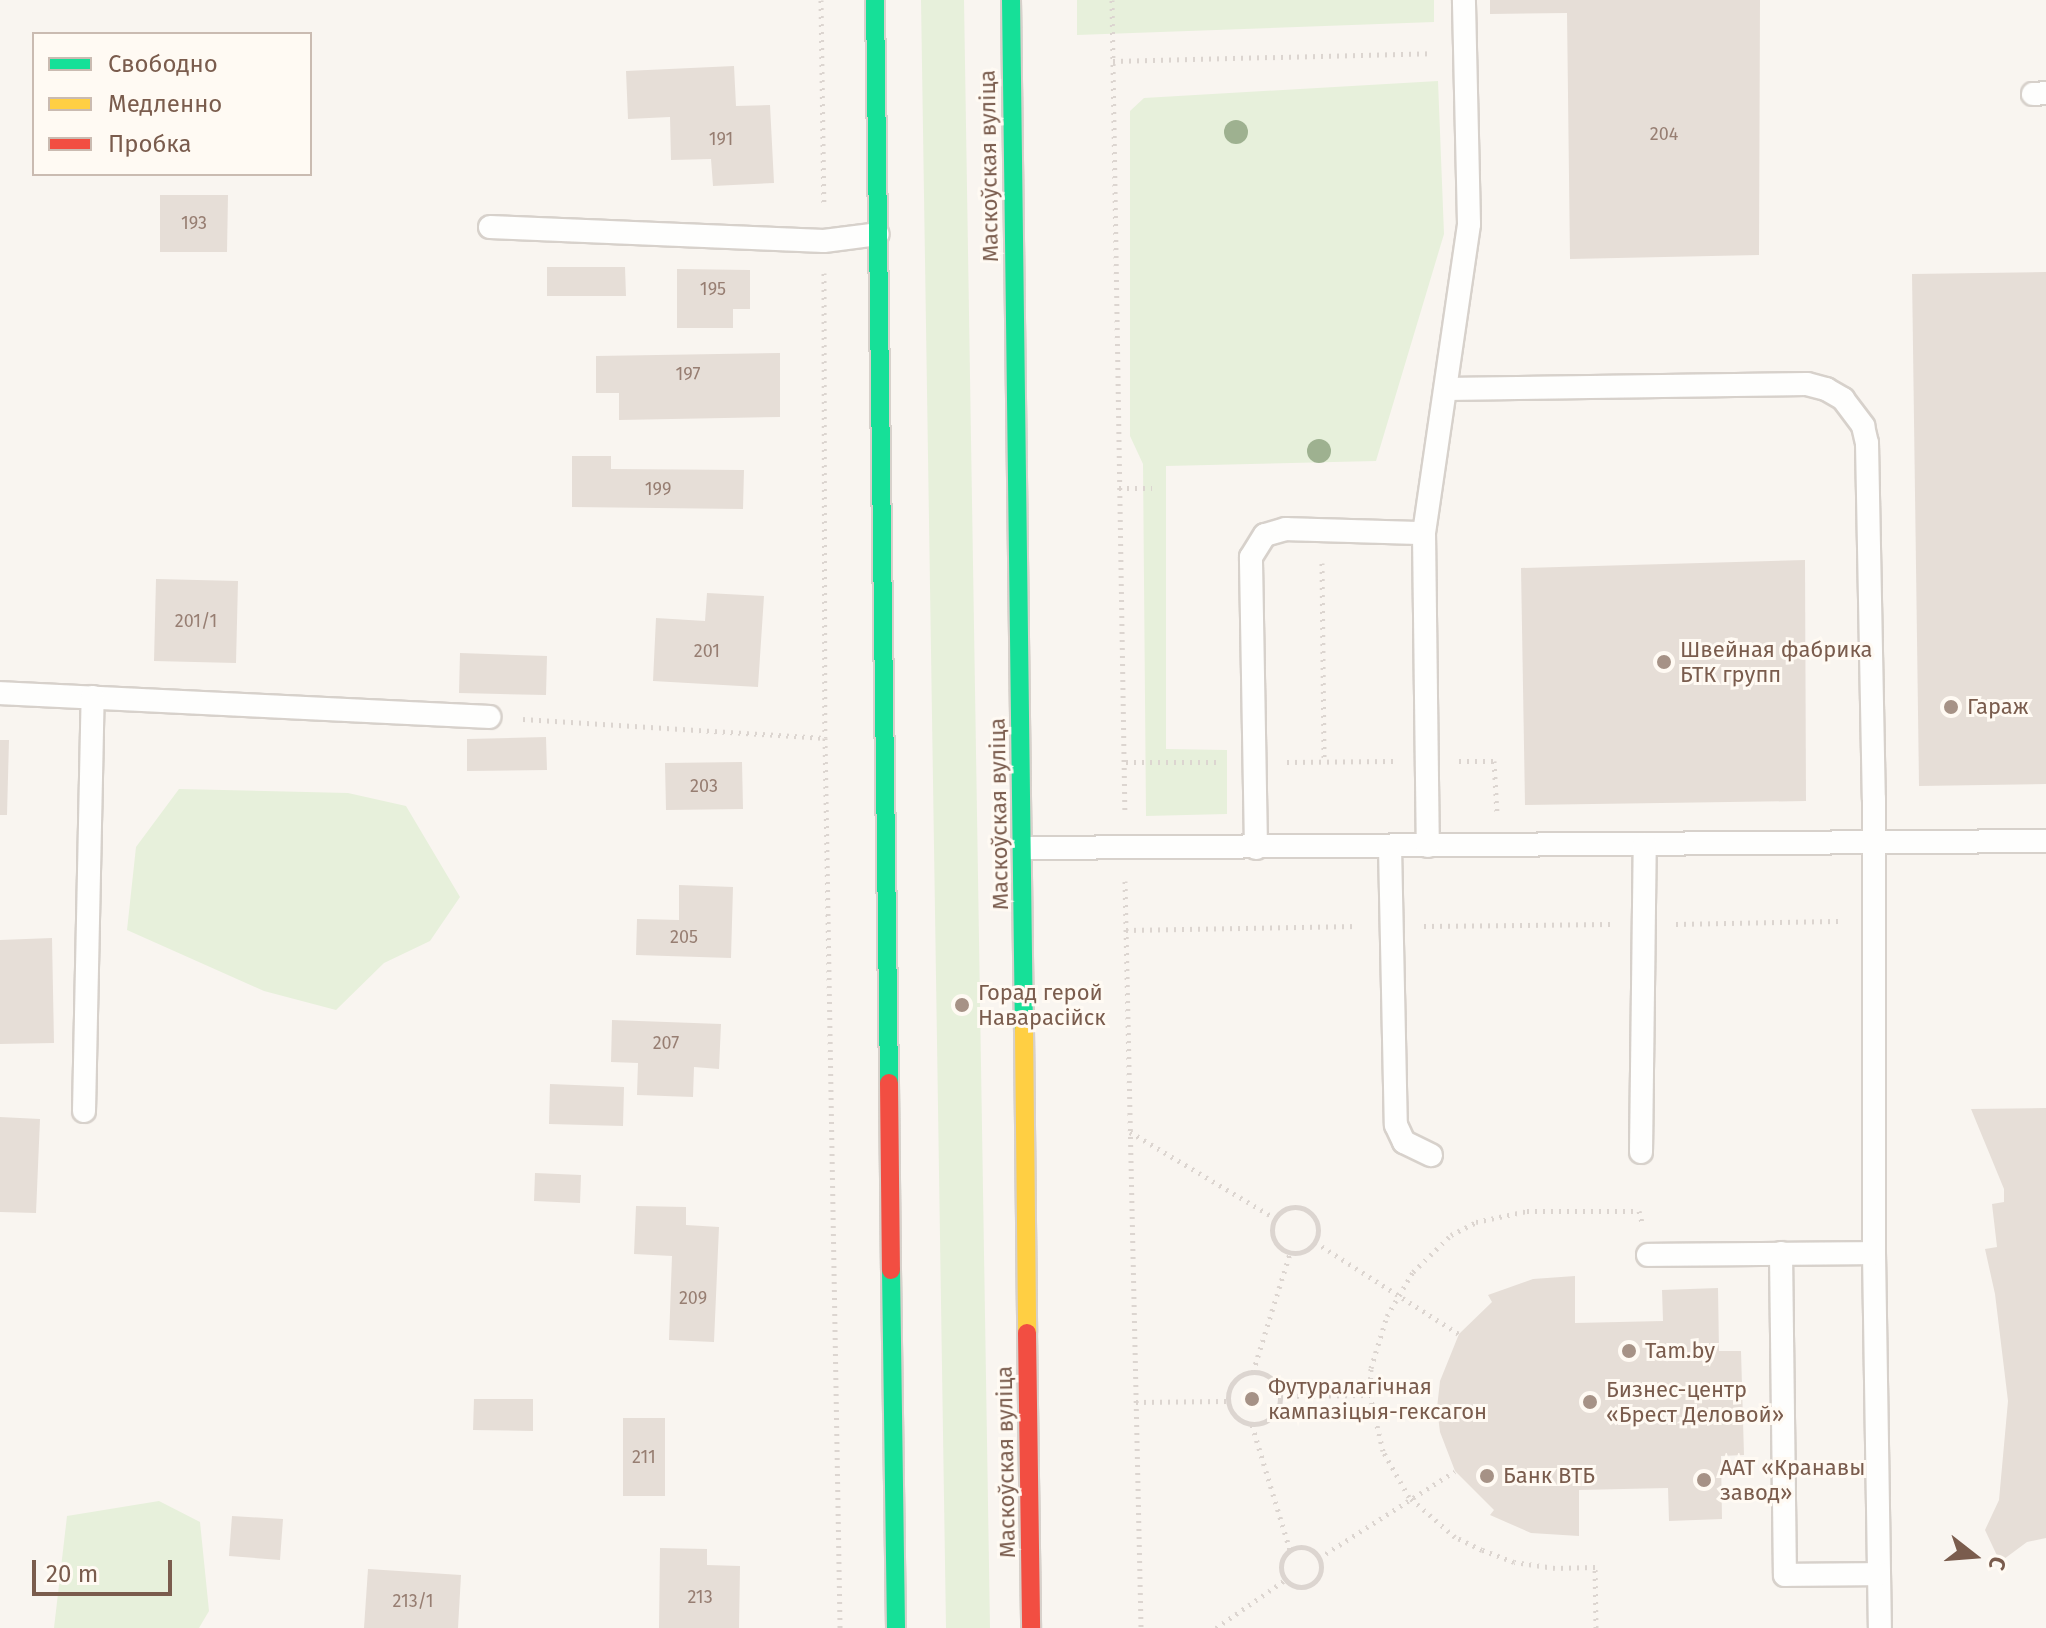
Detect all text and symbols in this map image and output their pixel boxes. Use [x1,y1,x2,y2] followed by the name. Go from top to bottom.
[32,32,312,176] legend
[108,50,218,78] text: Свободно
[974,70,1004,262] street label: Маскоўская вуліца
[108,90,222,118] text: Медленно
[1650,123,1678,145] house number: 204
[709,128,733,150] house number: 191
[108,130,192,158] text: Пробка
[181,212,207,234] house number: 193
[700,278,726,300] house number: 195
[676,363,700,385] house number: 197
[645,478,671,500] house number: 199
[175,610,217,632] house number: 201/1
[1680,636,1873,688] place label: Швейная фабрика БТК групп
[694,640,720,662] house number: 201
[1655,653,1673,671] marker: Швейная фабрика БТК групп
[1967,694,2029,720] place label: Гараж
[1942,698,1960,716] marker: Гараж
[984,718,1014,910] street label: Маскоўская вуліца
[690,775,718,797] house number: 203
[670,926,698,948] house number: 205
[978,979,1106,1030] place label: Горад герой Наварасійск
[953,996,971,1014] marker: Горад герой Наварасійск
[653,1032,679,1054] house number: 207
[679,1287,707,1309] house number: 209
[1645,1338,1715,1364] place label: Tam.by
[1620,1342,1638,1360] marker: Tam.by
[991,1366,1021,1558] street label: Маскоўская вуліца
[1268,1373,1487,1424] place label: Футуралагічная кампазіцыя-гексагон
[1606,1376,1784,1428] place label: Бизнес-центр «Брест Деловой»
[1243,1390,1261,1408] marker: Футуралагічная кампазіцыя-гексагон
[1581,1393,1599,1411] marker: Бизнес-центр «Брест Деловой»
[632,1446,656,1468] house number: 211
[1720,1454,1865,1506] place label: ААТ «Кранавы завод»
[1503,1463,1595,1489] place label: Банк ВТБ
[1478,1467,1496,1485] marker: Банк ВТБ
[1695,1471,1713,1489] marker: ААТ «Кранавы завод»
[1934,1516,2014,1596] north arrow
[36,1544,176,1594] scale bar
[1983,1553,2012,1573] text: С
[46,1560,98,1588] text: 20 m
[687,1586,713,1608] house number: 213
[393,1590,433,1612] house number: 213/1

